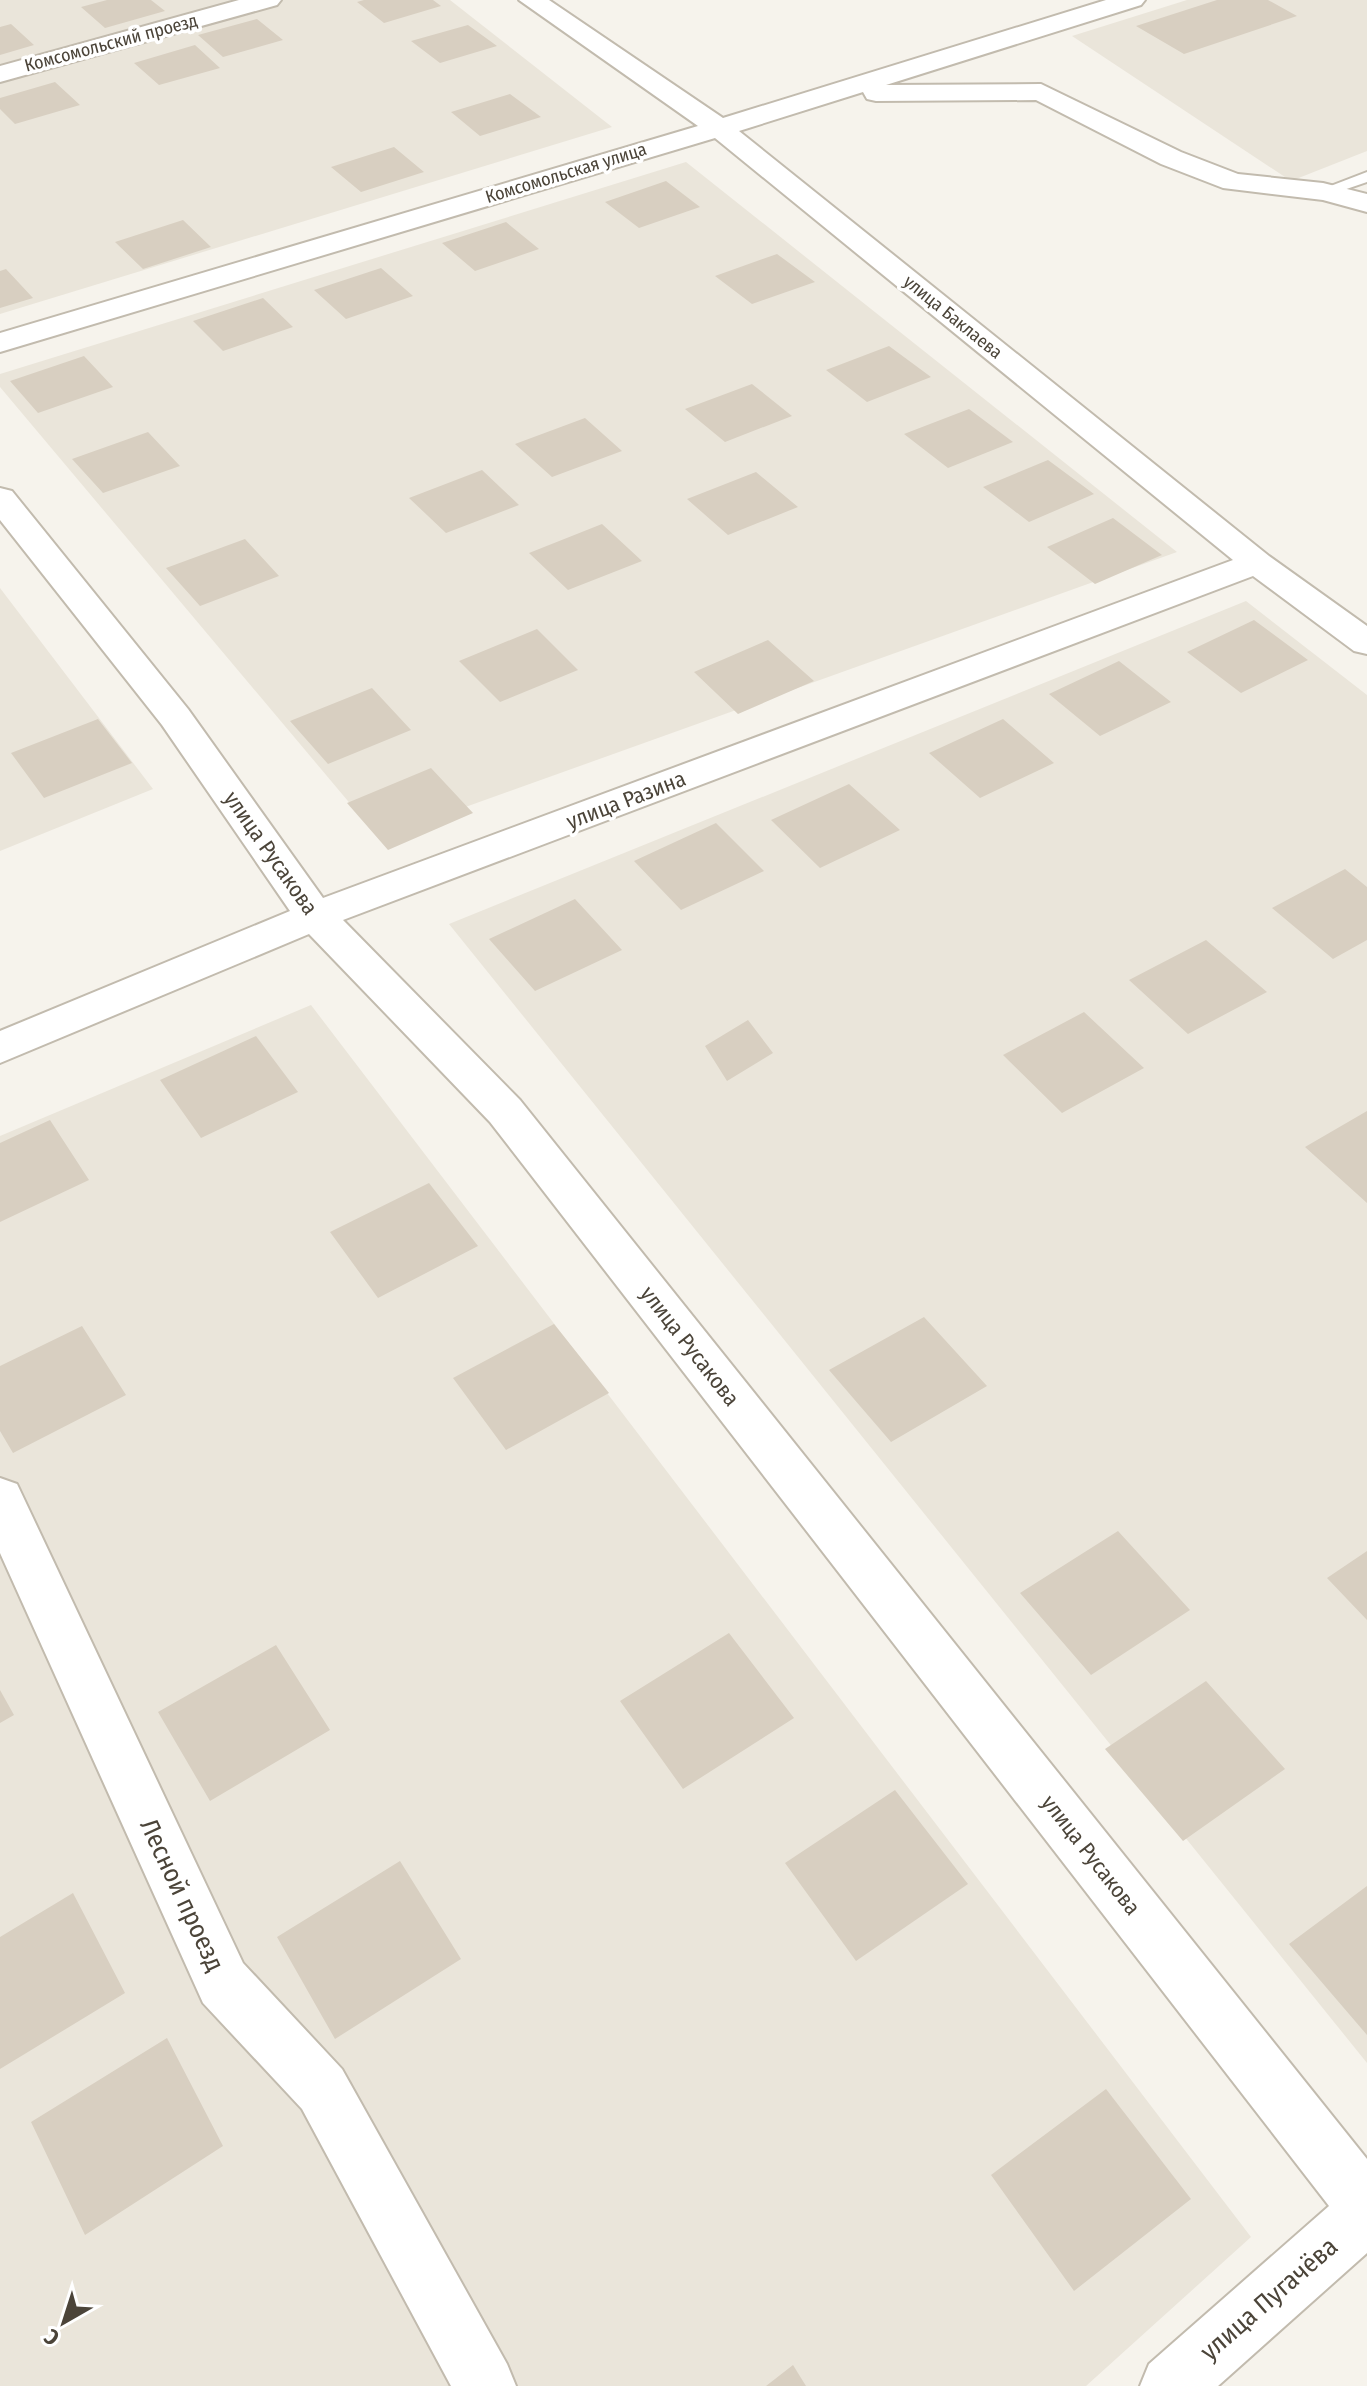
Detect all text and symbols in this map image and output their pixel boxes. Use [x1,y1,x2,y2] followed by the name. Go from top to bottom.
[22,9,200,77] street label: Комсомольский проезд
[483,138,649,208] street label: Комсомольская улица
[899,270,1007,364] street label: улица Баклаева
[563,765,689,835] street label: улица Разина
[218,786,324,920] street label: улица Русакова
[635,1281,745,1411] street label: улица Русакова
[1036,1790,1146,1920] street label: улица Русакова
[133,1814,231,1976] street label: Лесной проезд
[1194,2231,1344,2367] street label: улица Пугачёва
[24,2282,104,2362] north arrow
[38,2323,65,2351] text: С

